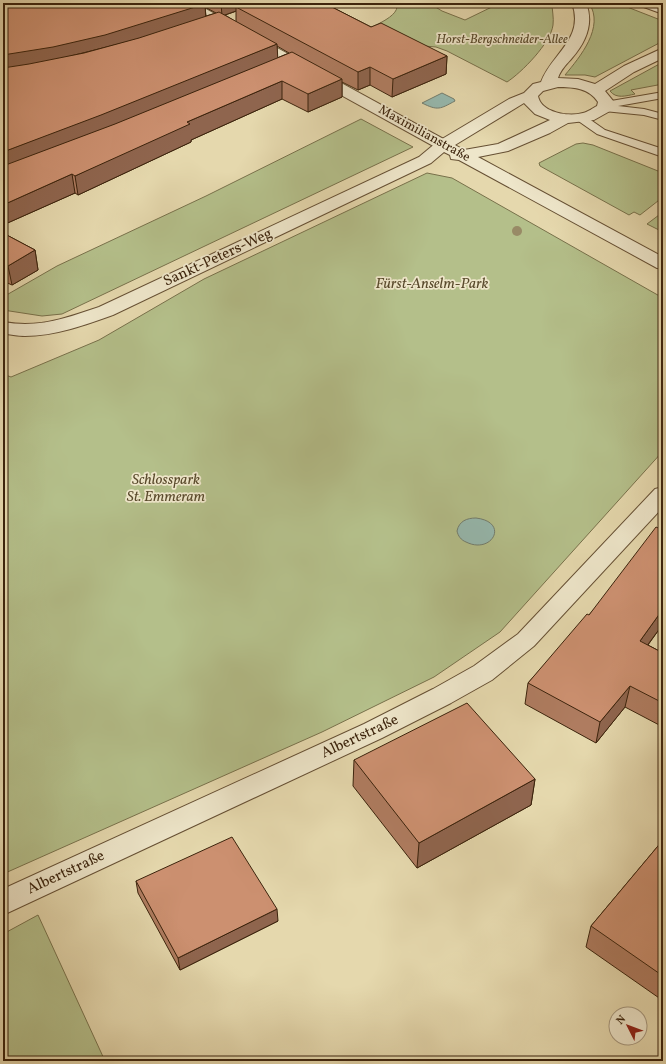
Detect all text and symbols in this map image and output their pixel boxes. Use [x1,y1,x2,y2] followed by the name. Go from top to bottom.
[436,31,568,49] park label: Horst-Bergschneider-Allee
[375,101,473,167] street label: Maximilianstraße
[160,223,276,292] street label: Sankt-Peters-Weg
[375,274,489,295] park label: Fürst-Anselm-Park
[127,470,206,508] park label: Schlosspark St. Emmeram
[318,710,402,764] street label: Albertstraße
[24,846,108,900] street label: Albertstraße
[608,1006,648,1046] north arrow
[613,1012,630,1028] text: N

